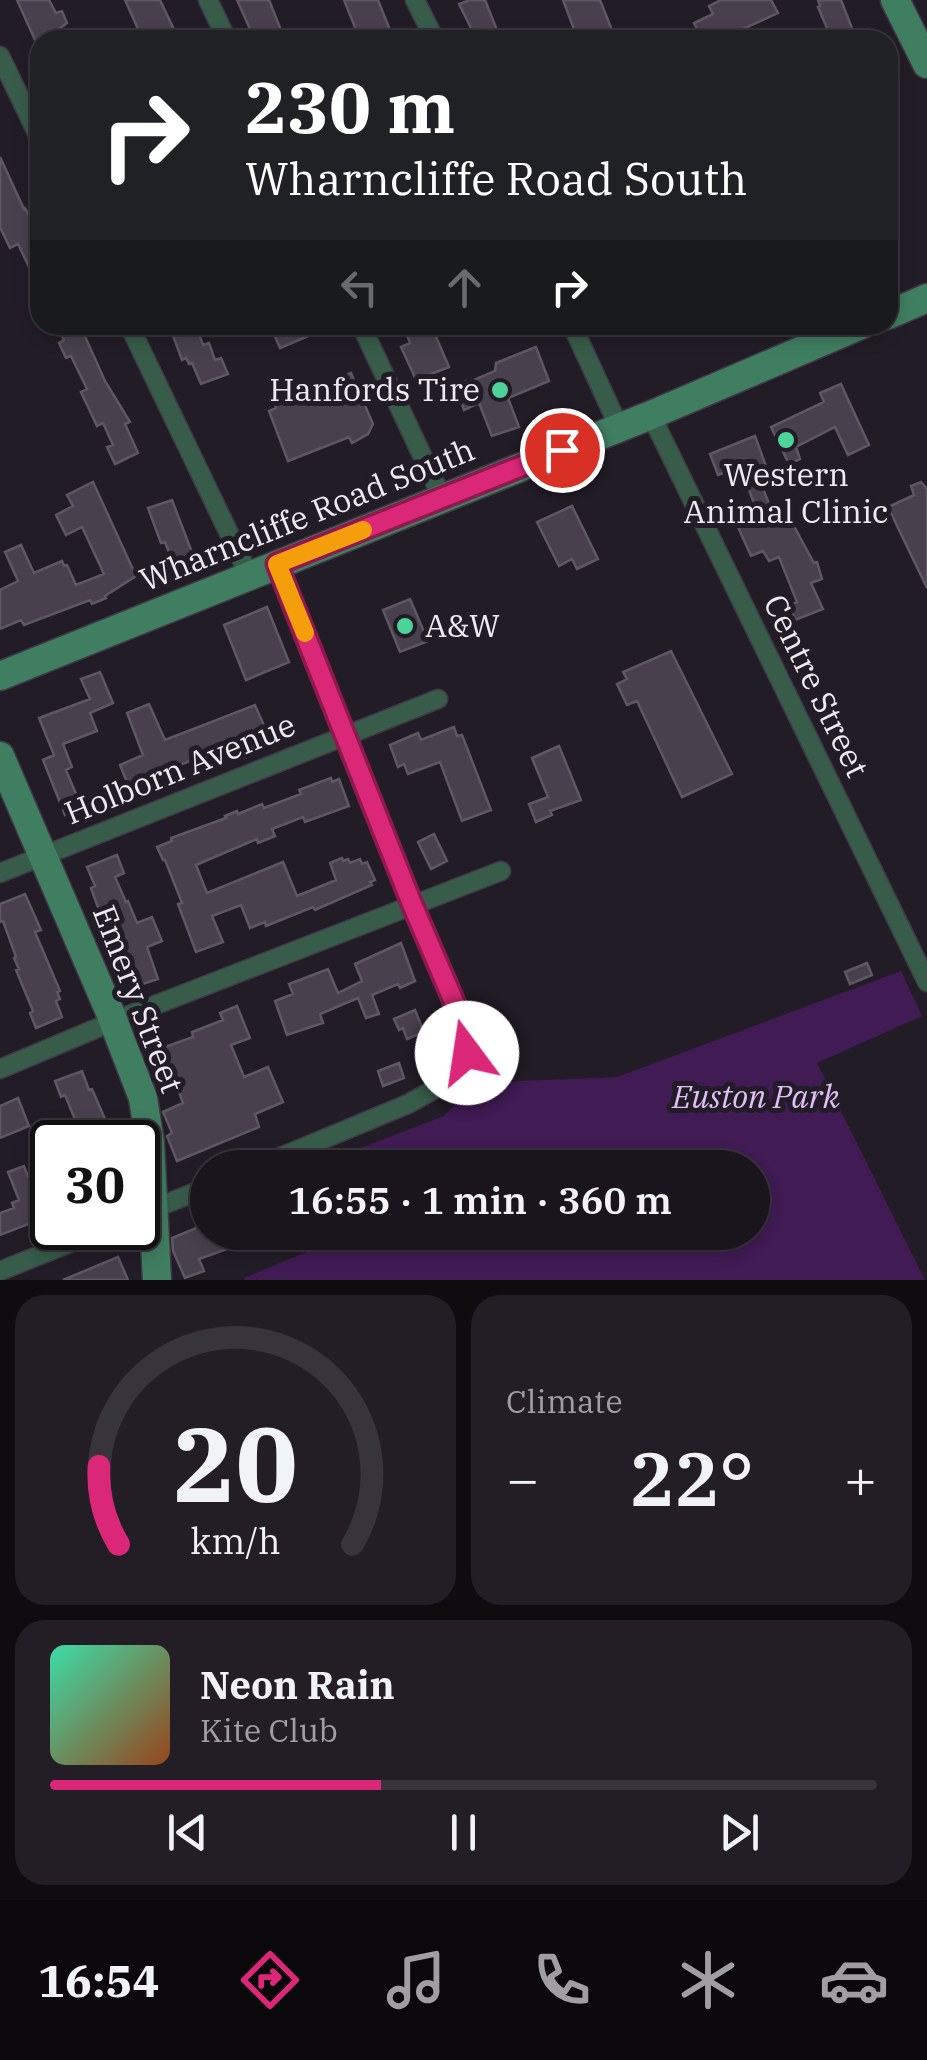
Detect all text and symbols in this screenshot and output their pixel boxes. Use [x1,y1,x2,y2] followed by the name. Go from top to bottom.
[245,61,455,152] text: 230 m
[80,70,210,200] icon: right
[245,149,747,207] text: Wharncliffe Road South
[332,260,387,315] icon: left
[437,260,492,315] icon: ahead
[542,260,597,315] icon: right
[269,368,480,410] place label: Hanfords Tire
[489,379,511,401] marker: Hanfords Tire
[520,408,605,493] pin
[535,423,590,478] icon: arrive
[133,428,480,600] street label: Wharncliffe Road South
[775,429,797,451] marker: Western Animal Clinic
[684,453,888,532] place label: Western Animal Clinic
[755,587,879,784] street label: Centre Street
[425,604,500,646] place label: A&W
[394,615,416,637] marker: A&W
[58,703,301,833] street label: Holborn Avenue
[84,899,194,1098] street label: Emery Street
[415,1001,519,1105] position arrow
[671,1075,840,1117] park label: Euston Park
[30,1120,160,1250] speed limit sign: 30
[288,1175,672,1224] text: 16:55 · 1 min · 360 m
[506,1380,623,1422] text: Climate
[173,1395,298,1531] text: 20
[629,1429,754,1527] text: 22°
[506,1443,539,1514] text: −
[844,1443,877,1514] text: +
[190,1517,281,1564] text: km/h
[200,1660,395,1709] text: Neon Rain
[200,1709,338,1751] text: Kite Club
[160,1805,215,1860] icon: previous
[436,1805,491,1860] icon: pause
[712,1805,767,1860] icon: next
[235,1945,305,2015] icon: directions
[381,1945,451,2015] icon: music
[527,1945,597,2015] icon: phone
[673,1945,743,2015] icon: climate
[819,1945,889,2015] icon: car
[38,1951,160,2009] text: 16:54

